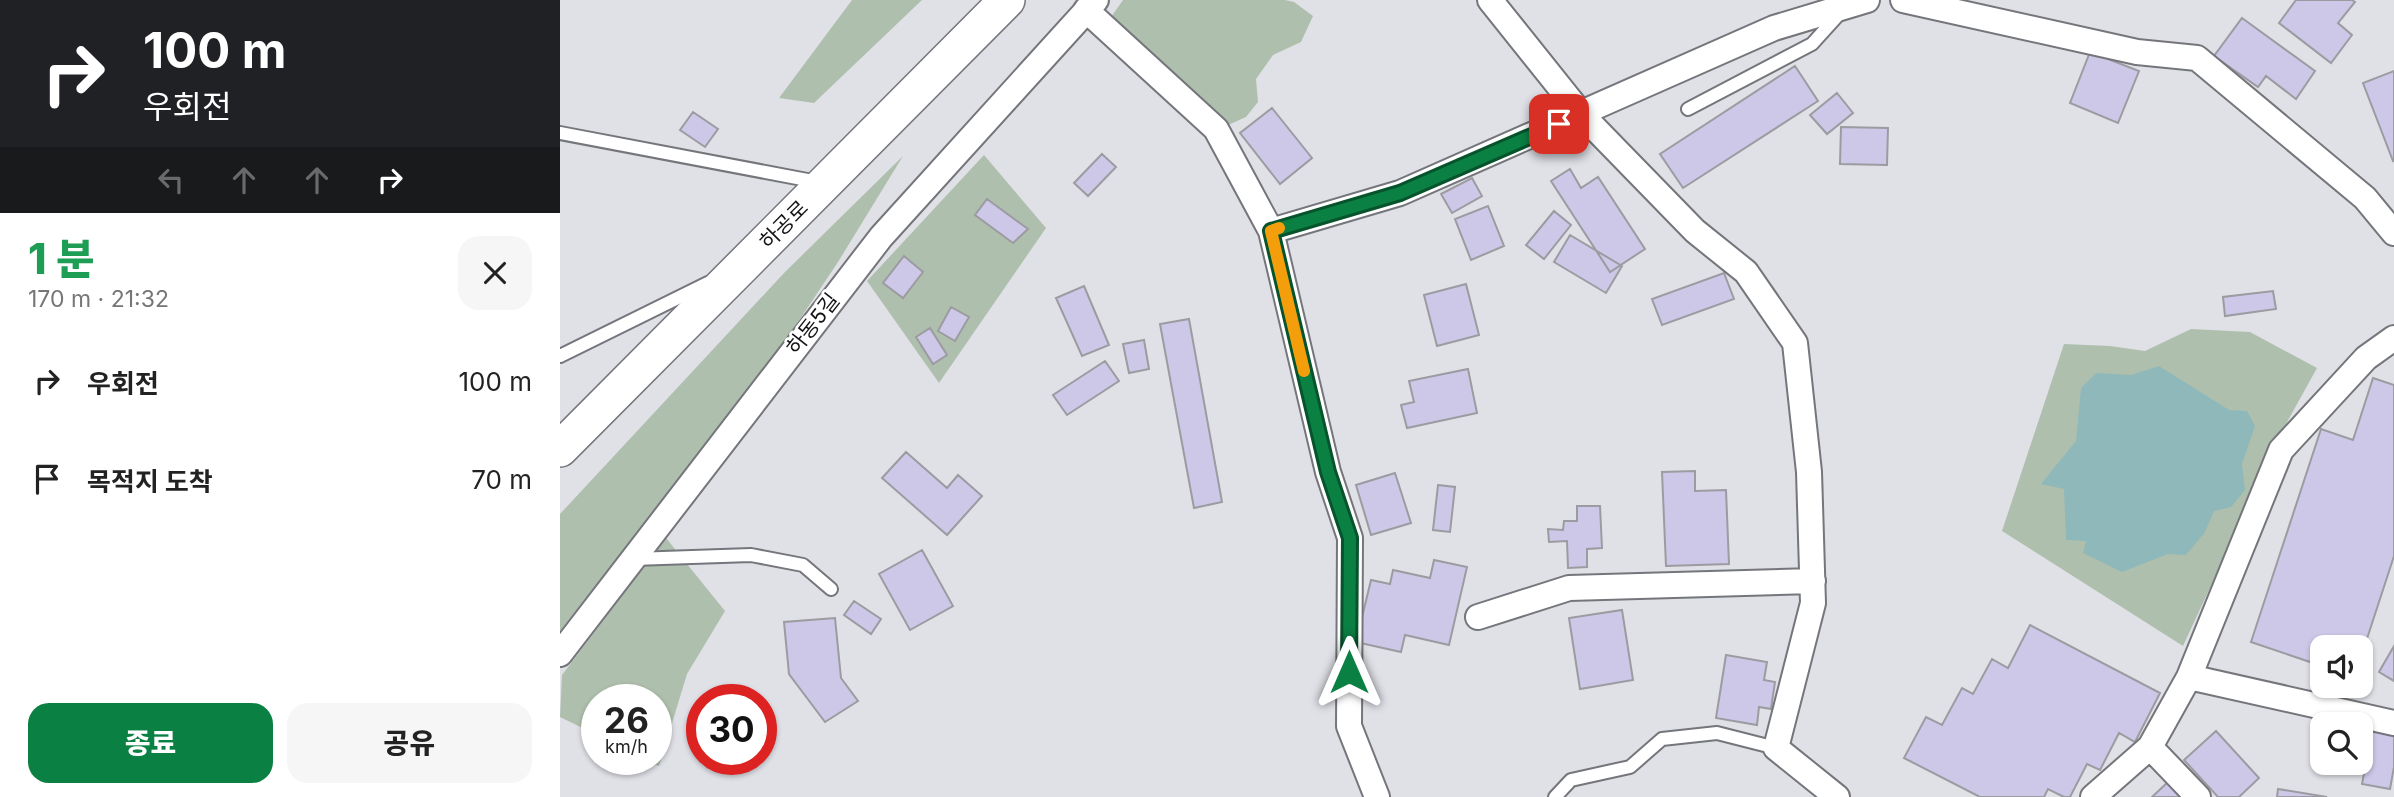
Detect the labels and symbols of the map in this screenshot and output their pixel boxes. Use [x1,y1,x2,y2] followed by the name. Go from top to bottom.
[1529,94,1589,154] pin
[754,195,813,254] street label: 하공로
[781,288,844,359] street label: 하동5길
[1312,635,1386,709] position arrow
[686,684,777,775] speed limit sign: 30

